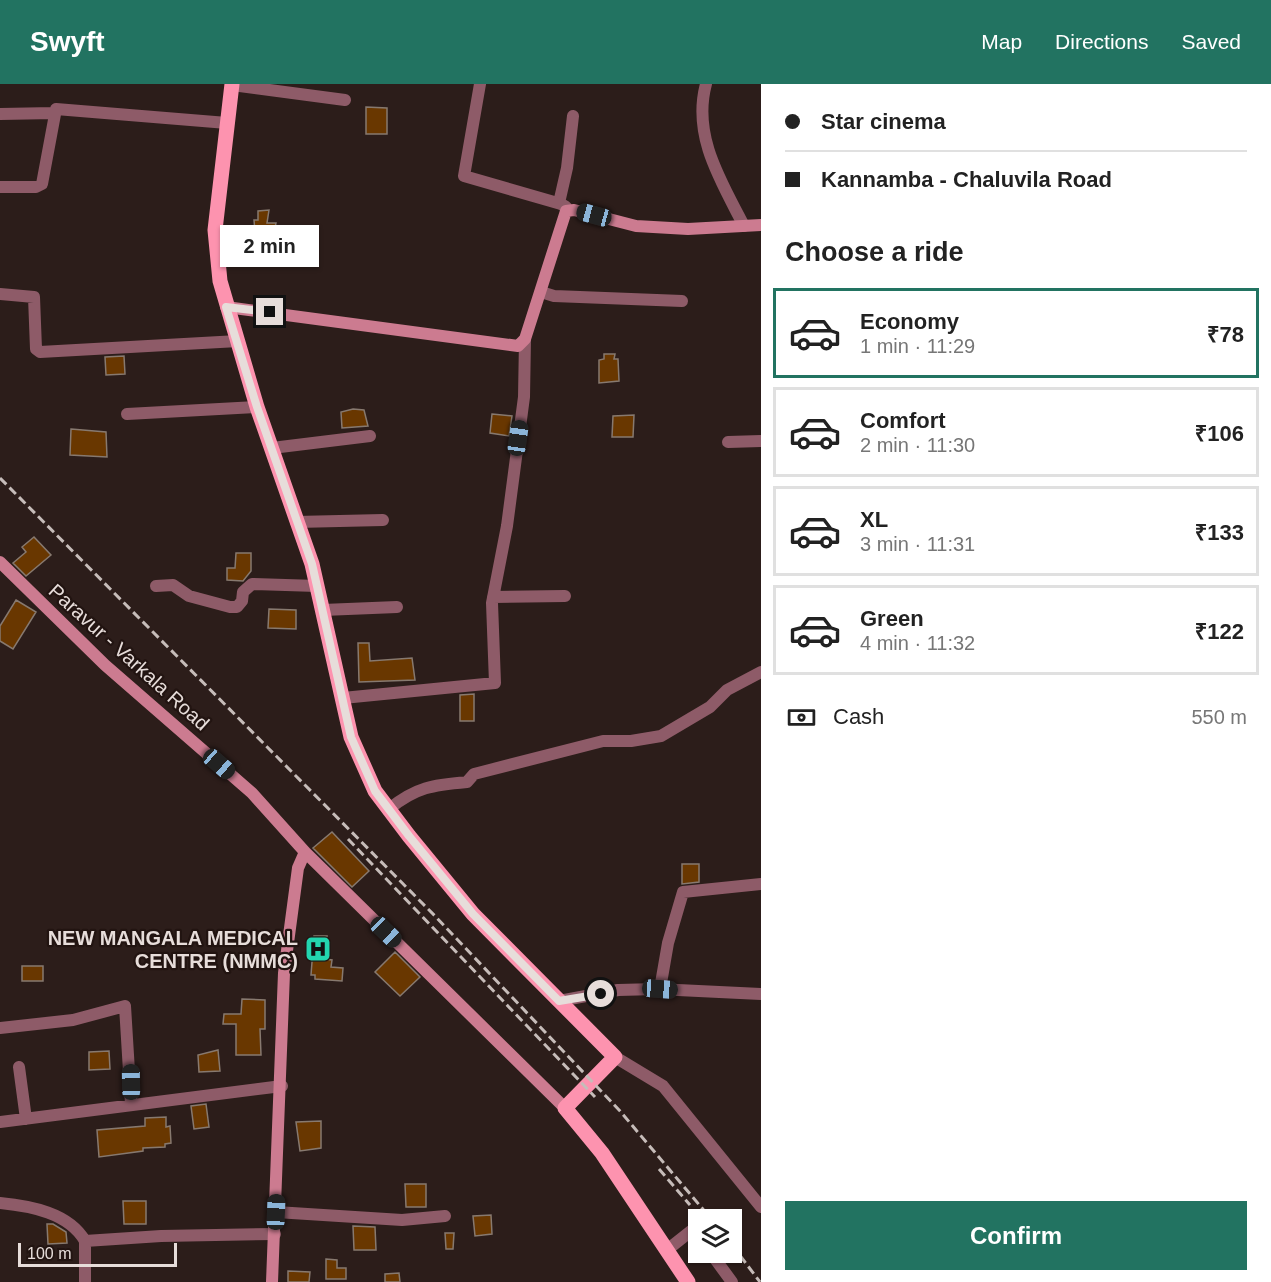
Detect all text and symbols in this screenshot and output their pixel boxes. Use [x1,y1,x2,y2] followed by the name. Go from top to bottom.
[30,26,105,57] text: Swyft
[981,30,1022,53] text: Map
[1055,30,1148,53] text: Directions
[1181,30,1241,53] text: Saved
[821,109,946,134] text: Star cinema
[821,167,1112,192] text: Kannamba - Chaluvila Road
[574,202,614,228] car
[220,225,320,267] callout: 2 min
[243,235,296,257] text: 2 min
[785,237,964,267] text: Choose a ride
[256,298,283,325] route end
[788,306,842,360] icon: car
[860,309,959,334] text: Economy
[1207,322,1244,347] text: ₹78
[860,335,975,357] text: 1 min · 11:29
[788,405,842,459] icon: car
[860,408,946,433] text: Comfort
[507,419,529,457] car
[1195,421,1244,446] text: ₹106
[860,434,975,456] text: 2 min · 11:30
[788,504,842,558] icon: car
[860,507,888,532] text: XL
[1195,520,1244,545] text: ₹133
[860,533,975,555] text: 3 min · 11:31
[45,579,213,735] street label: Paravur - Varkala Road
[788,603,842,657] icon: car
[860,606,924,631] text: Green
[1195,619,1244,644] text: ₹122
[860,632,975,654] text: 4 min · 11:32
[785,701,818,734] icon: cash
[833,704,884,729] text: Cash
[1191,706,1247,728] text: 550 m
[200,745,238,783] car
[367,913,405,951] car
[48,927,298,972] place label: NEW MANGALA MEDICAL CENTRE (NMMC)
[303,934,333,964] hospital icon: NEW MANGALA MEDICAL CENTRE (NMMC)
[641,979,679,999] car
[587,980,614,1007] route start
[122,1064,140,1100] car
[266,1194,286,1230] car
[785,1201,1247,1270] button: Confirm
[688,1209,742,1263] map controls
[688,1209,742,1263] button: layers
[18,1240,177,1268] scale bar
[27,1245,71,1262] text: 100 m

